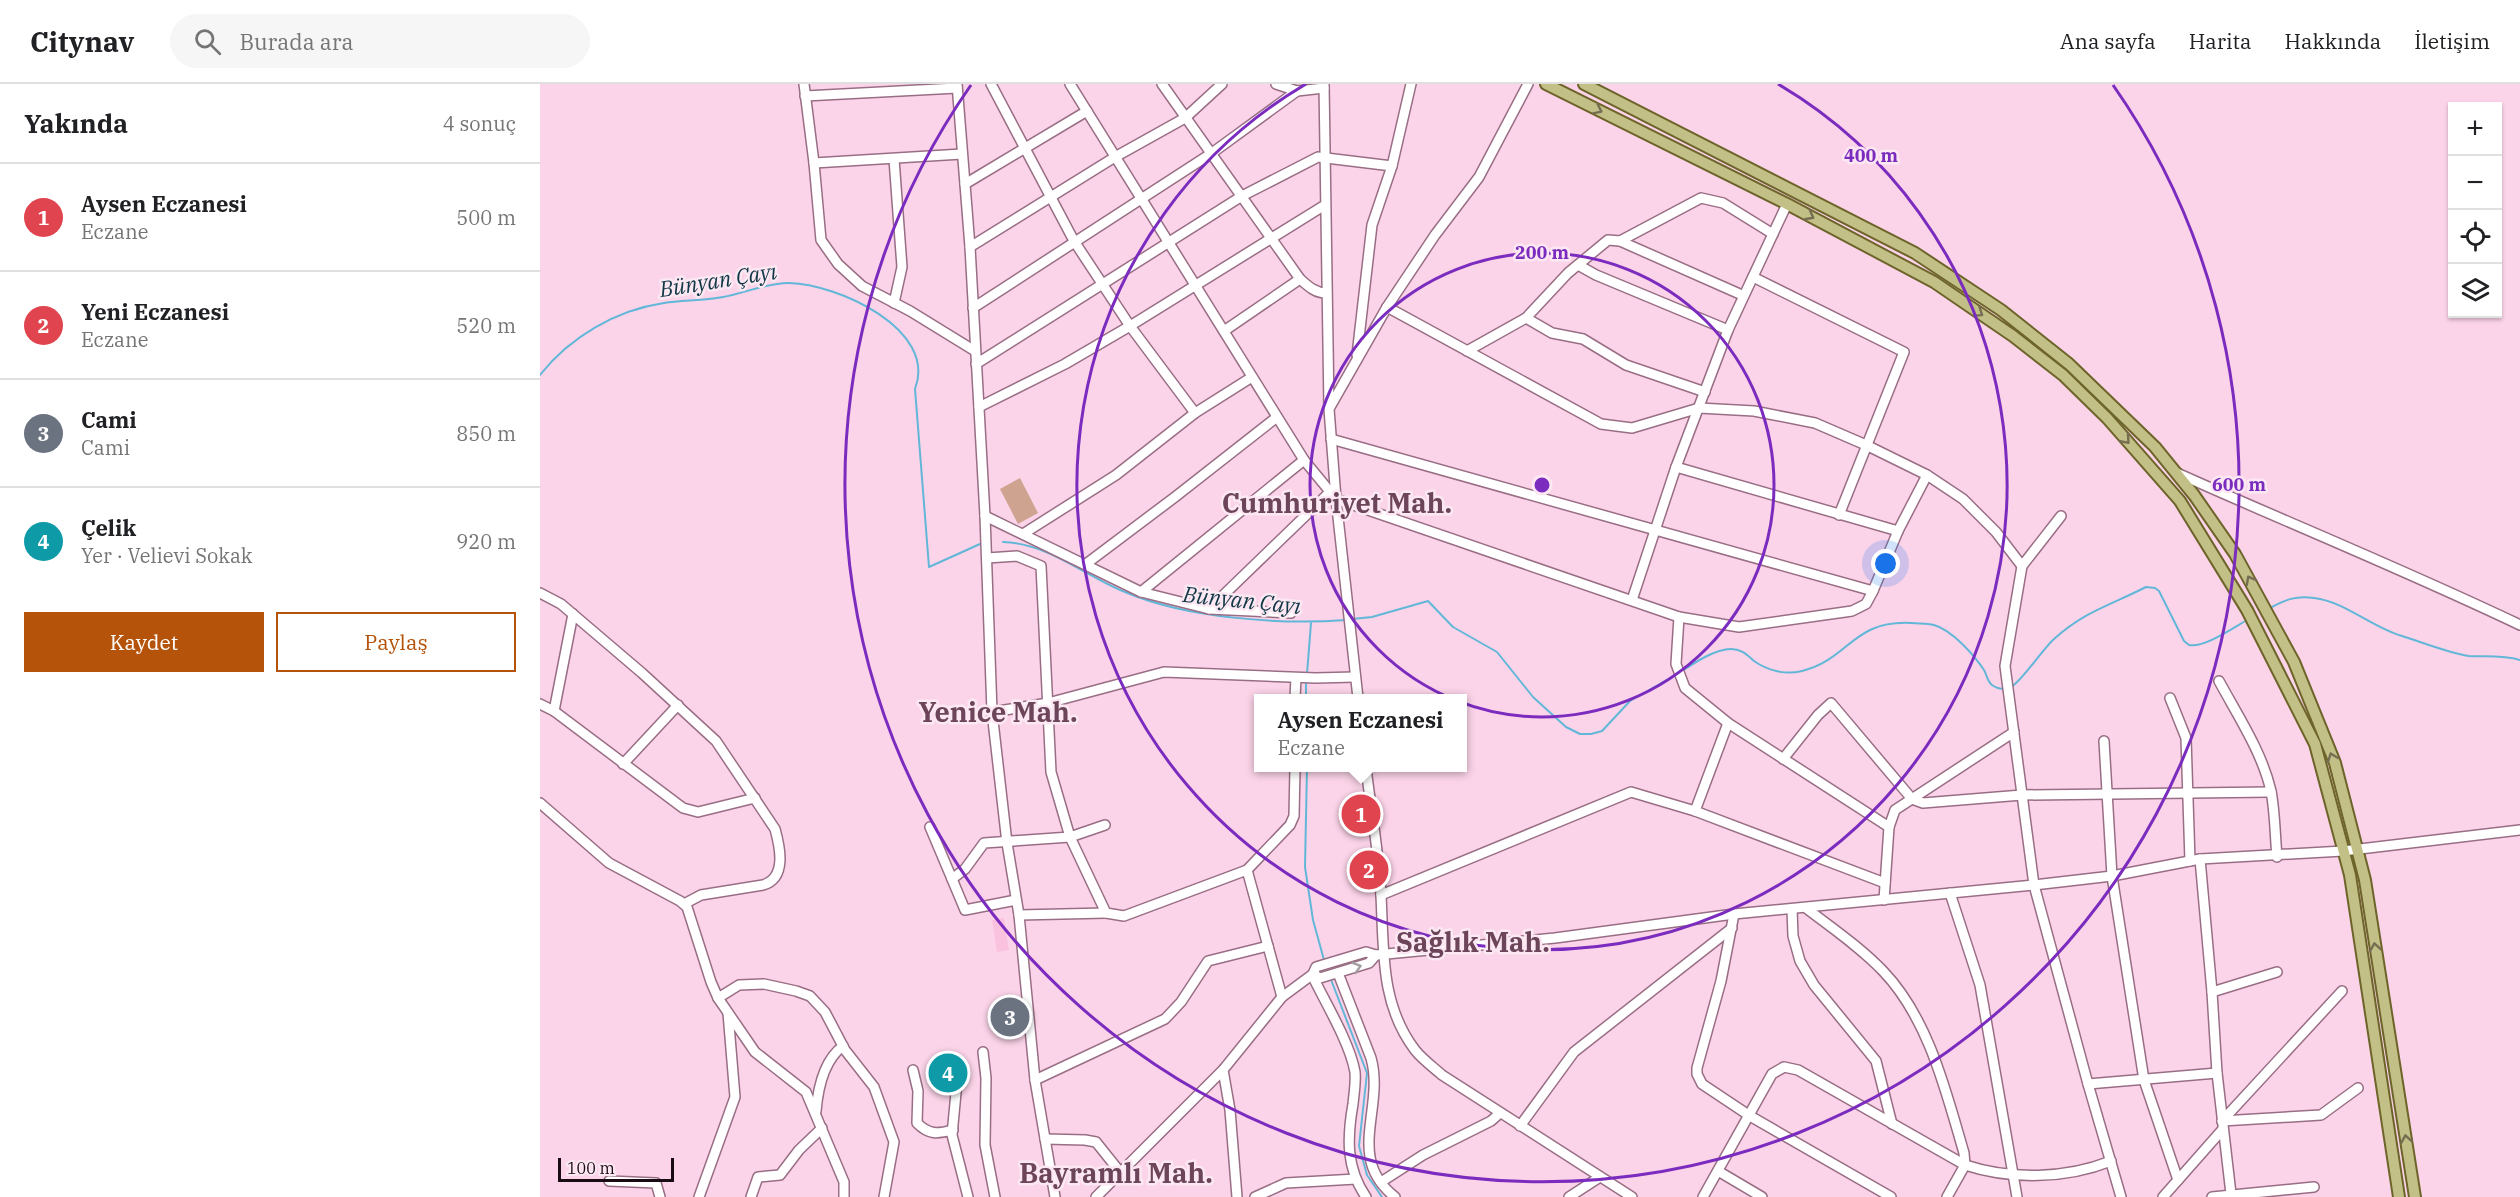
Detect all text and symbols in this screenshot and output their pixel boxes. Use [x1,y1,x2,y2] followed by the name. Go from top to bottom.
[170,14,590,68] search box
[30,23,134,60] text: Citynav
[191,25,224,58] icon: search
[239,27,354,56] text: Burada ara
[2060,27,2156,55] text: Ana sayfa
[2189,27,2251,55] text: Harita
[2284,27,2381,55] text: Hakkında
[2414,27,2490,55] text: İletişim
[2448,102,2502,318] map controls
[2448,102,2502,156] button: +
[1592,103,1602,114] one-way arrow
[24,106,128,140] text: Yakında
[443,110,516,137] text: 4 sonuç
[1844,144,1899,167] text: 400 m
[2448,156,2502,210] button: −
[81,189,247,218] text: Aysen Eczanesi
[38,204,50,231] text: 1
[456,204,516,231] text: 500 m
[1804,209,1814,220] one-way arrow
[2448,210,2502,264] button: locate
[81,218,149,245] text: Eczane
[1515,241,1570,264] text: 200 m
[656,256,779,303] water label: Bünyan Çayı
[2448,264,2502,318] button: layers
[81,297,229,326] text: Yeni Eczanesi
[1972,306,1983,317] one-way arrow
[38,312,50,339] text: 2
[456,312,516,339] text: 520 m
[81,326,149,353] text: Eczane
[81,405,137,434] text: Cami
[38,420,50,447] text: 3
[456,420,516,447] text: 850 m
[2119,433,2130,443] one-way arrow
[81,434,130,461] text: Cami
[2212,473,2267,496] text: 600 m
[1532,475,1552,495] centre of rings
[1222,485,1452,520] district label: Cumhuriyet Mah.
[81,513,136,542] text: Çelik
[38,528,50,555] text: 4
[456,528,516,555] text: 920 m
[81,542,252,569] text: Yer · Velievi Sokak
[1871,549,1900,578] your location
[2246,576,2257,587] one-way arrow
[1181,579,1303,620] water label: Bünyan Çayı
[24,612,264,672] button: Kaydet
[276,612,516,672] button: Paylaş
[918,694,1078,729] district label: Yenice Mah.
[1254,694,1467,772] popup
[1278,705,1443,734] text: Aysen Eczanesi
[1278,734,1345,761] text: Eczane
[2327,752,2340,763] one-way arrow
[1342,792,1380,836] pin: 1
[1350,848,1388,892] pin: 2
[1396,924,1550,959] district label: Sağlık Mah.
[2370,942,2382,951] one-way arrow
[1351,962,1362,974] one-way arrow
[990,994,1030,1040] pin: 3
[928,1050,968,1096] pin: 4
[2400,1135,2412,1144] one-way arrow
[558,1155,674,1182] scale bar
[1019,1155,1213,1190] district label: Bayramlı Mah.
[567,1158,615,1178] text: 100 m

